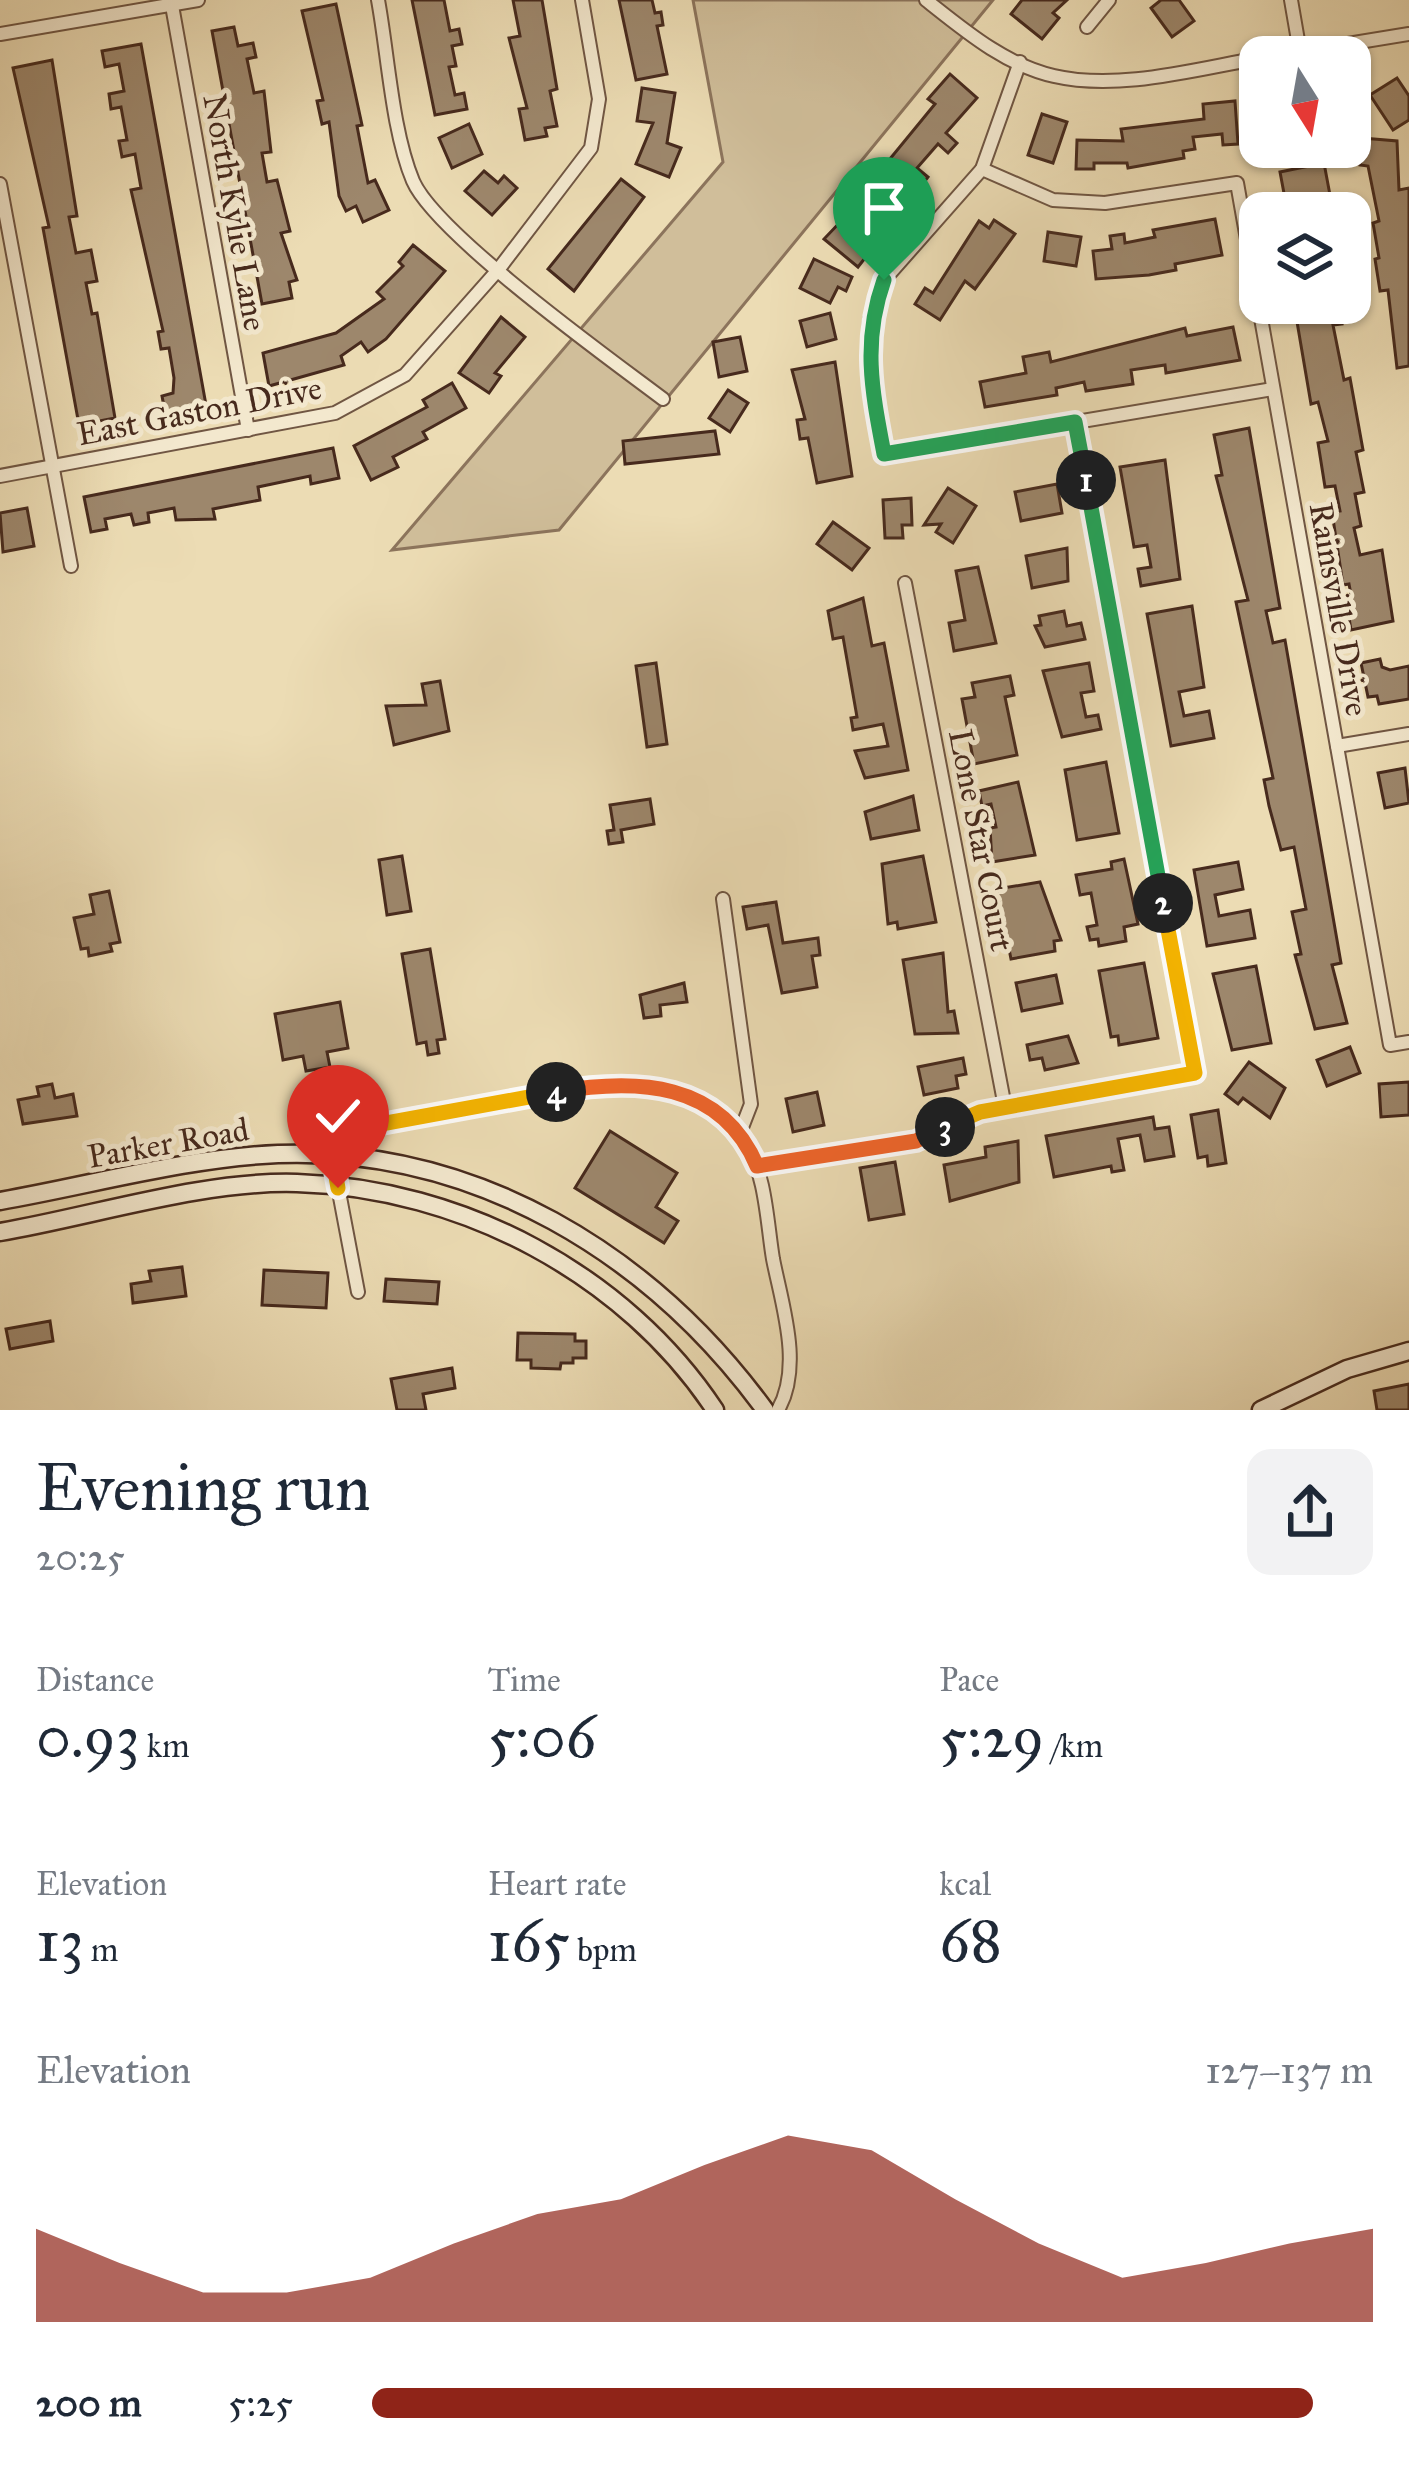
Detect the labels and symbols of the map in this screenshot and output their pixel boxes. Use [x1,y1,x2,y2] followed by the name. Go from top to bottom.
[1239,36,1371,168] north arrow
[194,91,276,334] street label: North Kylie Lane
[833,157,935,280] pin
[73,368,325,454] street label: East Gaston Drive
[1056,450,1116,510] pin: 1
[1301,499,1377,719] street label: Rainsville Drive
[940,726,1022,955] street label: Lone Star Court
[1133,873,1193,933] pin: 2
[526,1062,586,1122] pin: 4
[287,1065,389,1188] pin
[915,1097,975,1157] pin: 3
[84,1109,252,1177] street label: Parker Road

